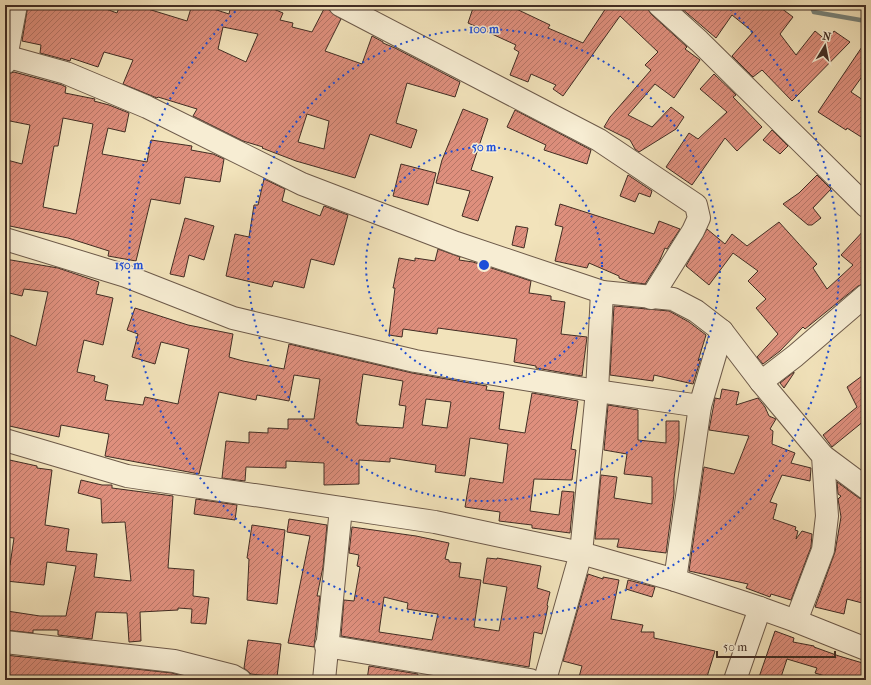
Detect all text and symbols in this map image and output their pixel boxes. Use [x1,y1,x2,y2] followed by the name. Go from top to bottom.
[469,22,500,36] text: 100 m
[805,26,845,66] north arrow
[821,30,833,44] text: N
[472,140,497,154] text: 50 m
[115,258,144,272] text: 150 m
[477,258,491,272] centre of rings
[717,633,835,659] scale bar
[723,640,747,654] text: 50 m

